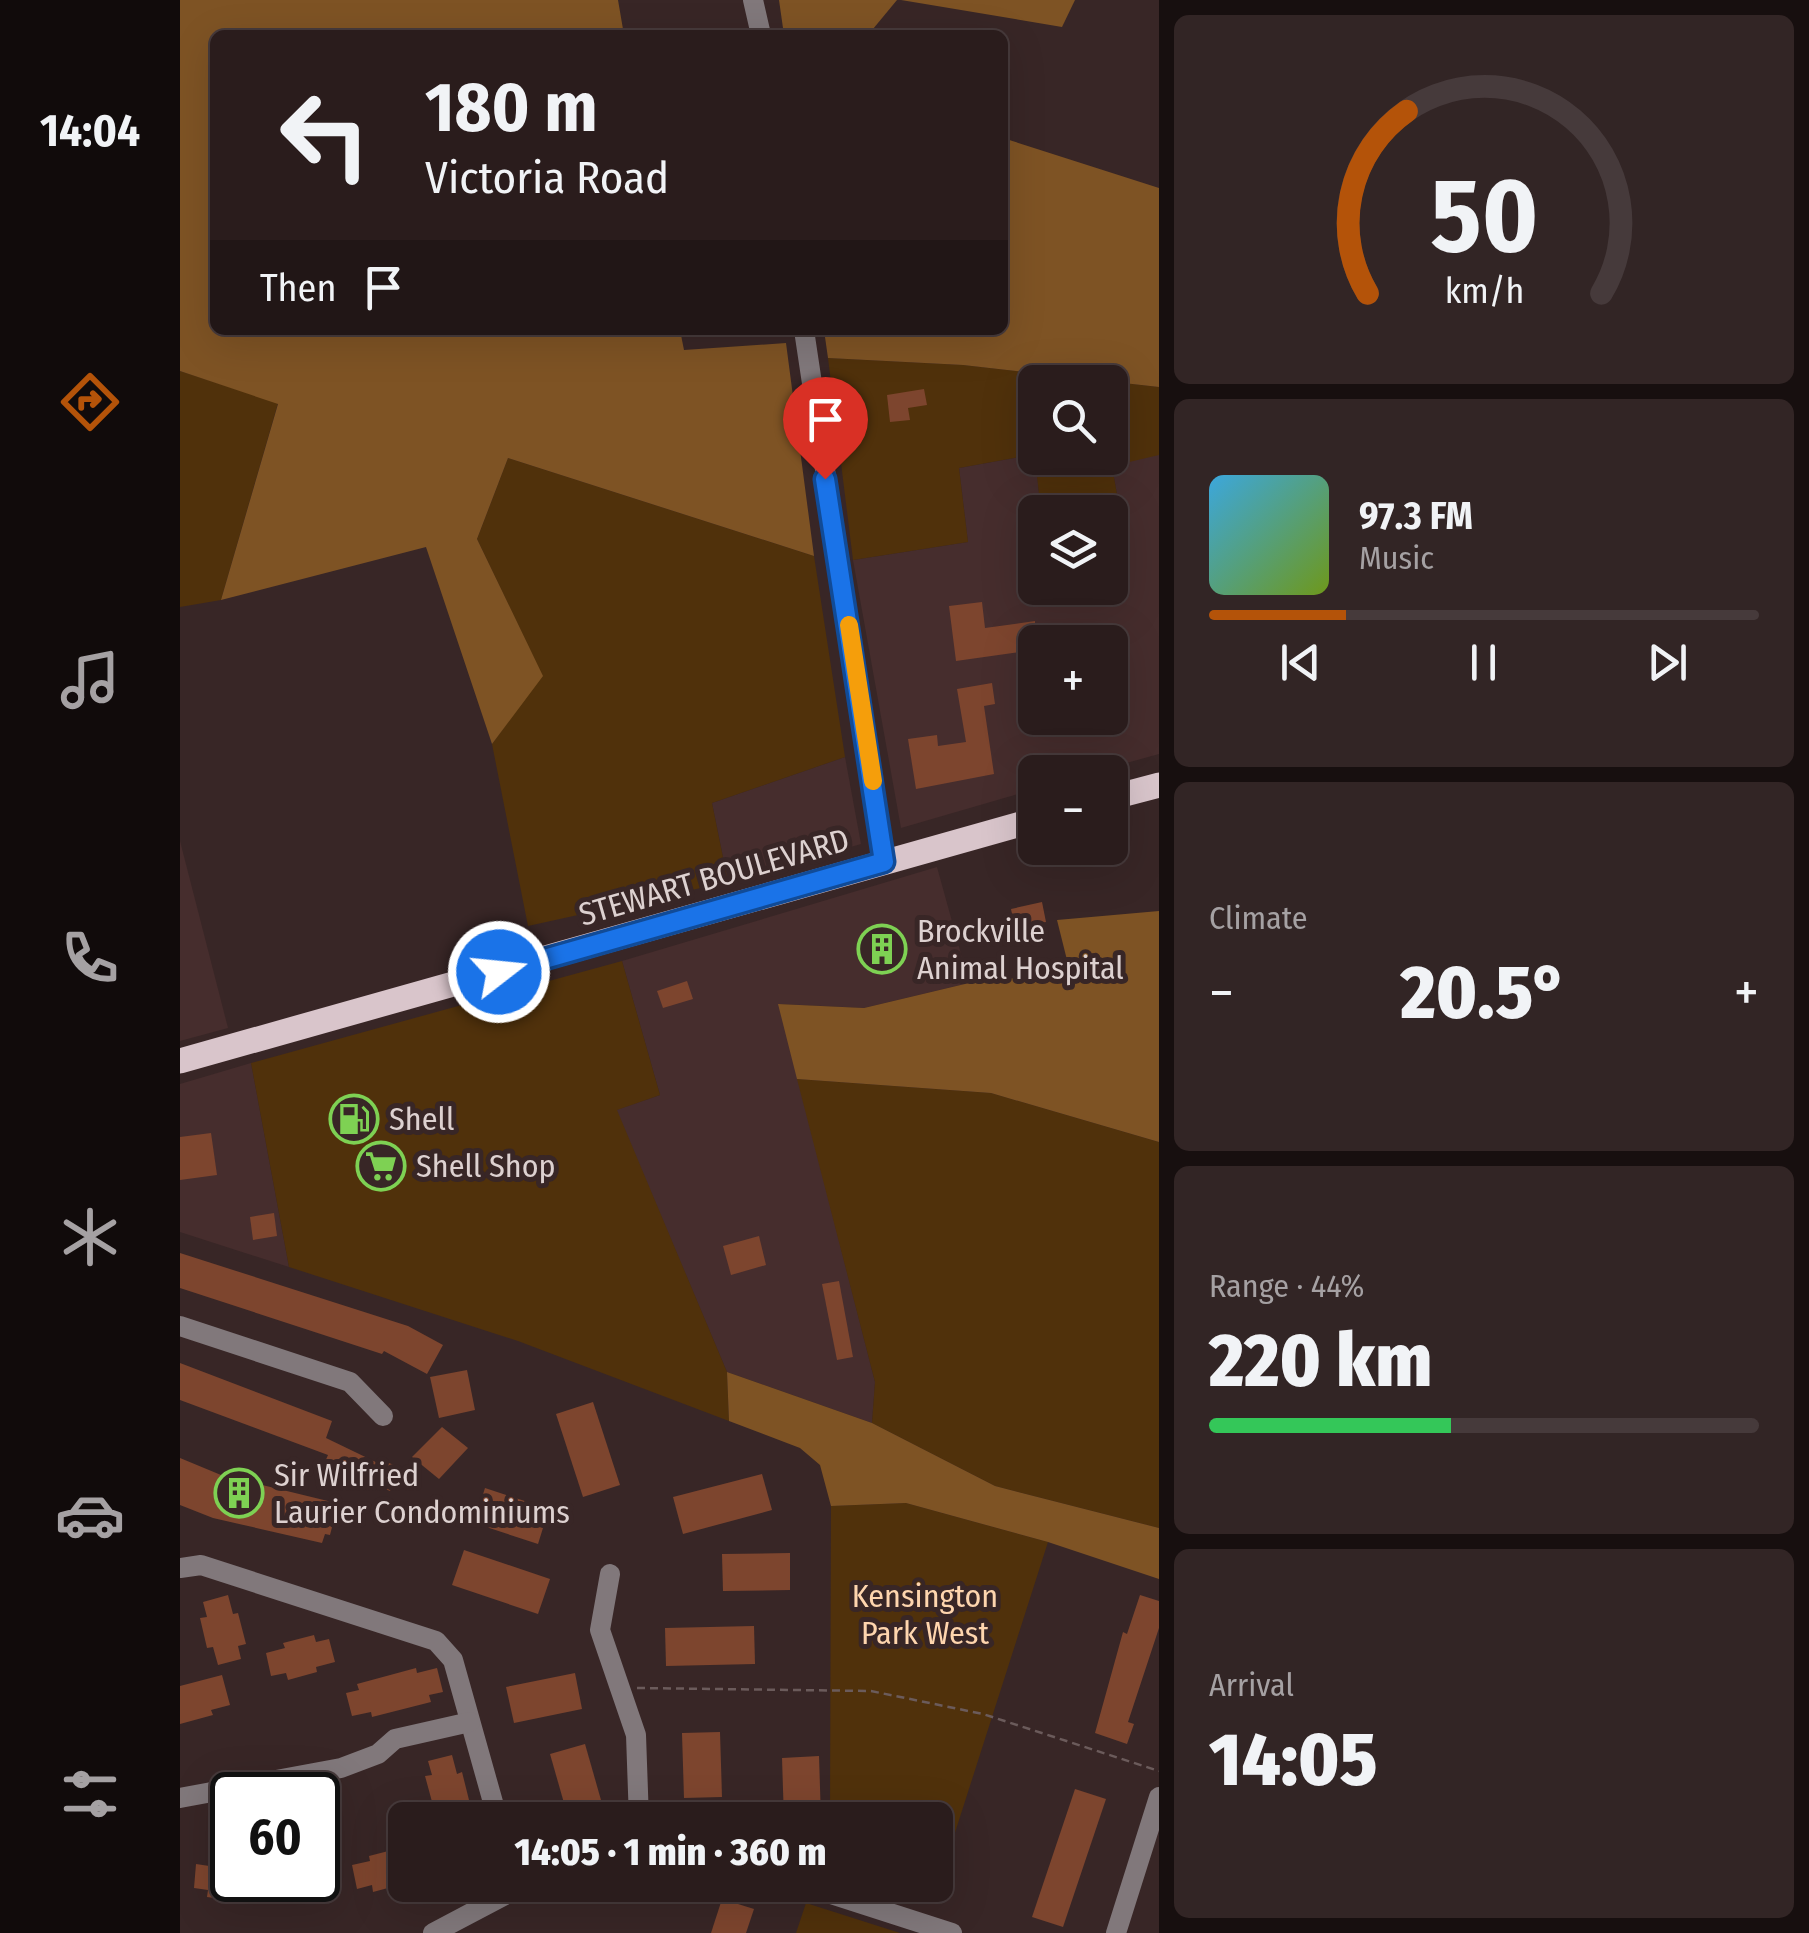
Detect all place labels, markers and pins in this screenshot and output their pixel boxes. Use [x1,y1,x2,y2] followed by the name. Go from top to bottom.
[783,377,868,480] pin
[917,912,1124,987] place label: Brockville Animal Hospital
[856,923,908,975] building icon: Brockville Animal Hospital
[328,1093,380,1145] fuel station icon: Shell
[389,1100,454,1138] place label: Shell
[355,1140,407,1192] supermarket icon: Shell Shop
[416,1147,556,1185] place label: Shell Shop
[274,1456,570,1531] place label: Sir Wilfried Laurier Condominiums
[213,1467,265,1519] building icon: Sir Wilfried Laurier Condominiums

